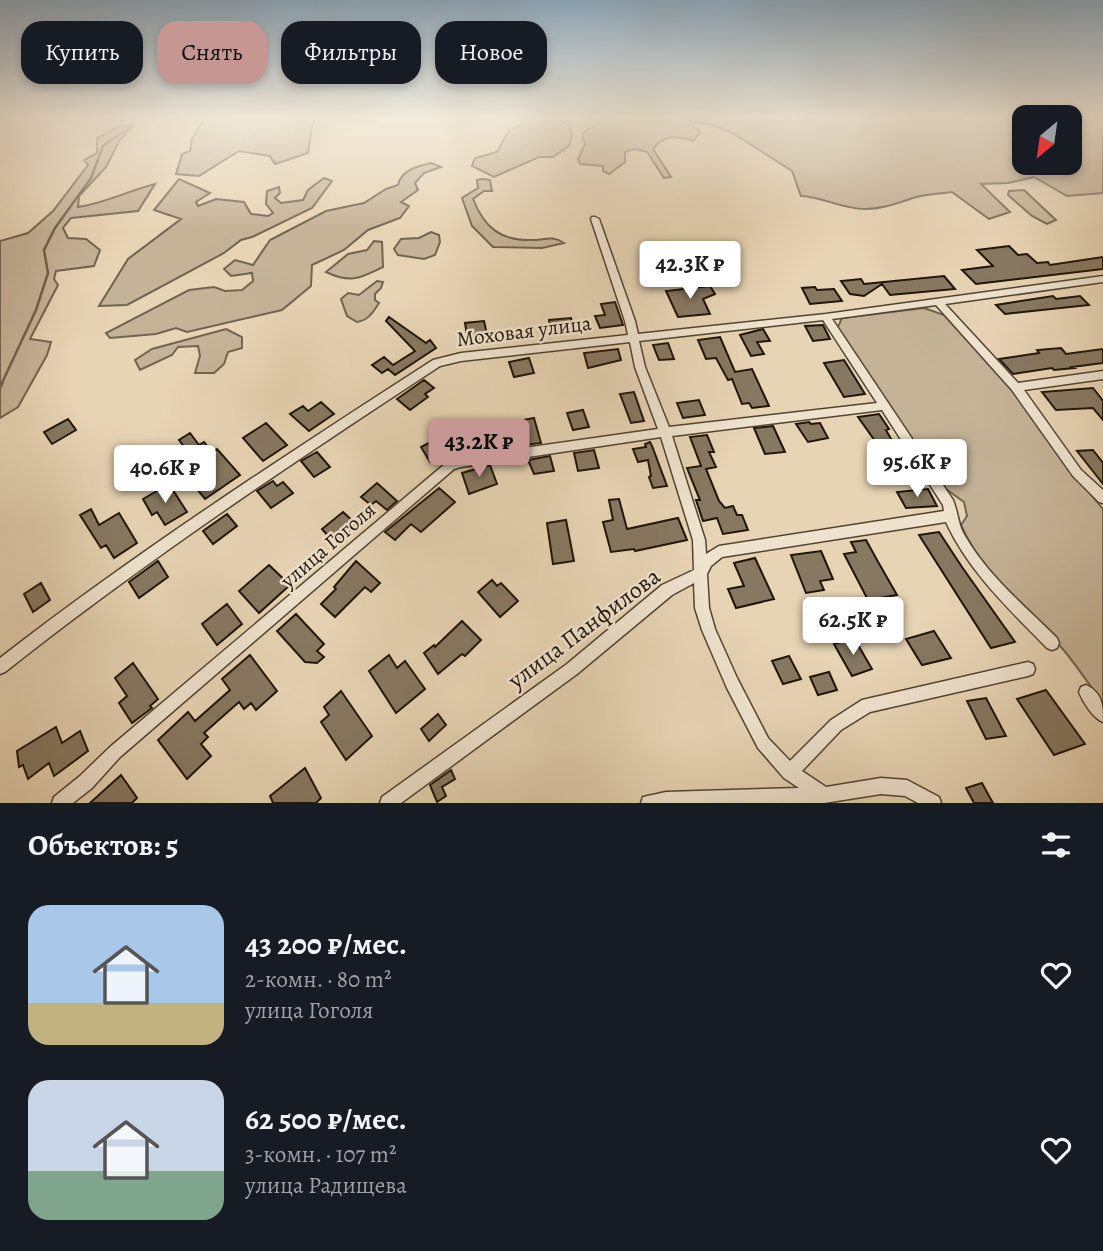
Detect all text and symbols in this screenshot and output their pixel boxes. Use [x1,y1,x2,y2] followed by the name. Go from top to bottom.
[21,21,143,84] chip: Купить
[157,21,267,84] chip: Снять
[281,21,421,84] chip: Фильтры
[435,21,547,84] chip: Новое
[1012,105,1082,175] north arrow
[1012,105,1082,175] map controls
[625,242,755,301] pin: 42.3K ₽
[656,248,724,279] text: 42.3K ₽
[455,309,593,353] street label: Моховая улица
[414,420,544,479] pin: 43.2K ₽
[445,426,513,457] text: 43.2K ₽
[852,440,982,499] pin: 95.6K ₽
[100,446,230,505] pin: 40.6K ₽
[883,446,951,477] text: 95.6K ₽
[130,452,200,483] text: 40.6K ₽
[274,496,381,595] street label: улица Гоголя
[501,560,667,696] street label: улица Панфилова
[788,598,918,657] pin: 62.5K ₽
[819,604,887,635] text: 62.5K ₽
[28,825,178,865] text: Объектов: 5
[1037,826,1075,864] icon: filters
[245,924,407,964] text: 43 200 ₽/мес.
[84,933,168,1017] icon: home
[1037,956,1075,994] icon: heart
[245,964,391,995] text: 2-комн. · 80 m²
[245,995,373,1026] text: улица Гоголя
[245,1099,407,1139] text: 62 500 ₽/мес.
[84,1108,168,1192] icon: home
[1037,1131,1075,1169] icon: heart
[245,1139,396,1170] text: 3-комн. · 107 m²
[245,1170,407,1201] text: улица Радищева

